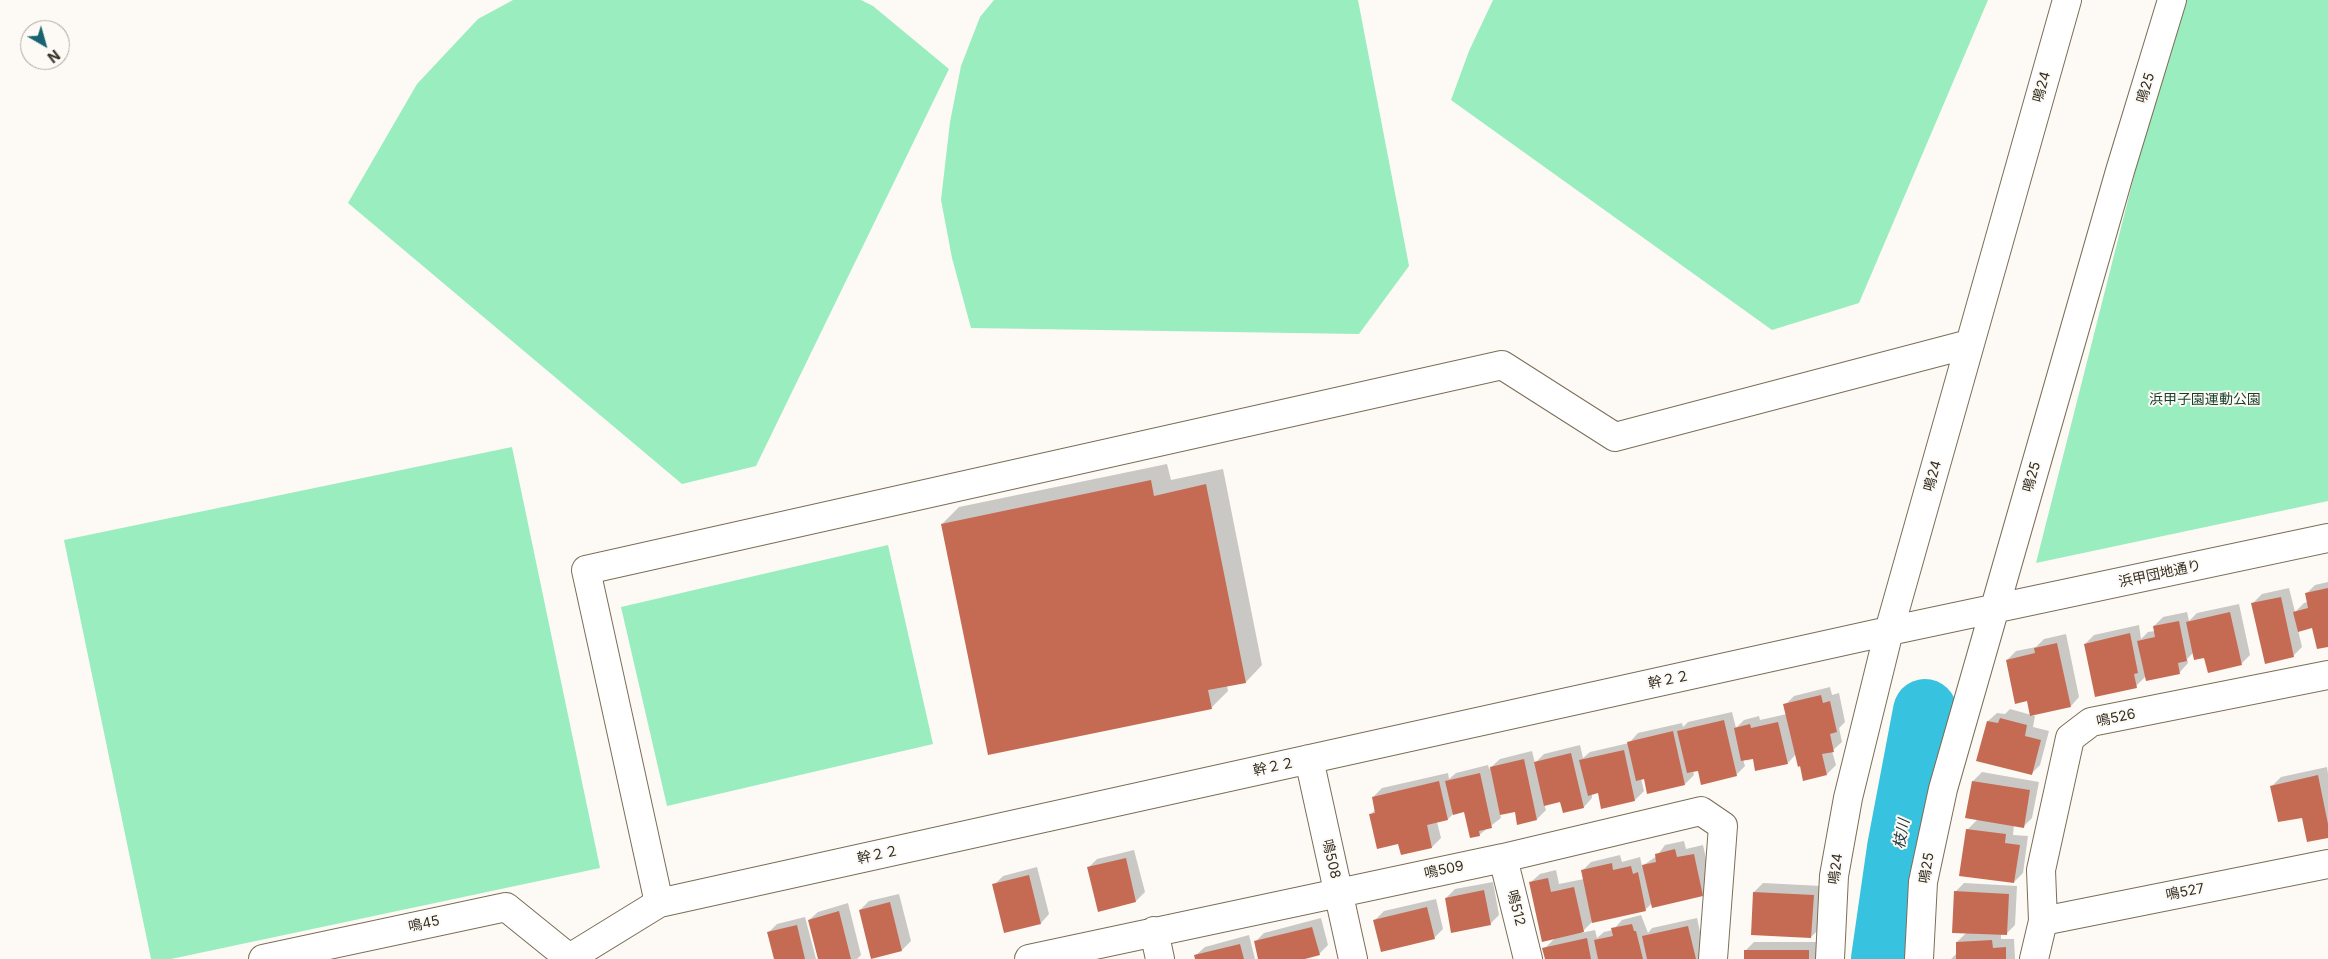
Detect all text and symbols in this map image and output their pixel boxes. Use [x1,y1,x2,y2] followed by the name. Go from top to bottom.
[20,20,70,70] north arrow
[44,46,63,66] text: N
[2030,70,2054,104] street label: 鳴24
[2133,71,2159,105] street label: 鳴25
[2149,392,2261,408] park label: 浜甲子園運動公園
[1921,459,1945,493] street label: 鳴24
[2020,460,2044,494] street label: 鳴25
[2117,557,2203,591] street label: 浜甲団地通り
[1647,667,1691,693] street label: 幹２２
[2095,706,2137,730] street label: 鳴526
[1252,754,1296,780] street label: 幹２２
[1891,818,1913,850] water label: 枝川
[1318,838,1344,880] street label: 鳴508
[856,842,900,868] street label: 幹２２
[1916,851,1938,885] street label: 鳴25
[1825,852,1847,886] street label: 鳴24
[1423,858,1465,882] street label: 鳴509
[2164,880,2206,904] street label: 鳴527
[1503,888,1529,928] street label: 鳴512
[407,913,441,935] street label: 鳴45

